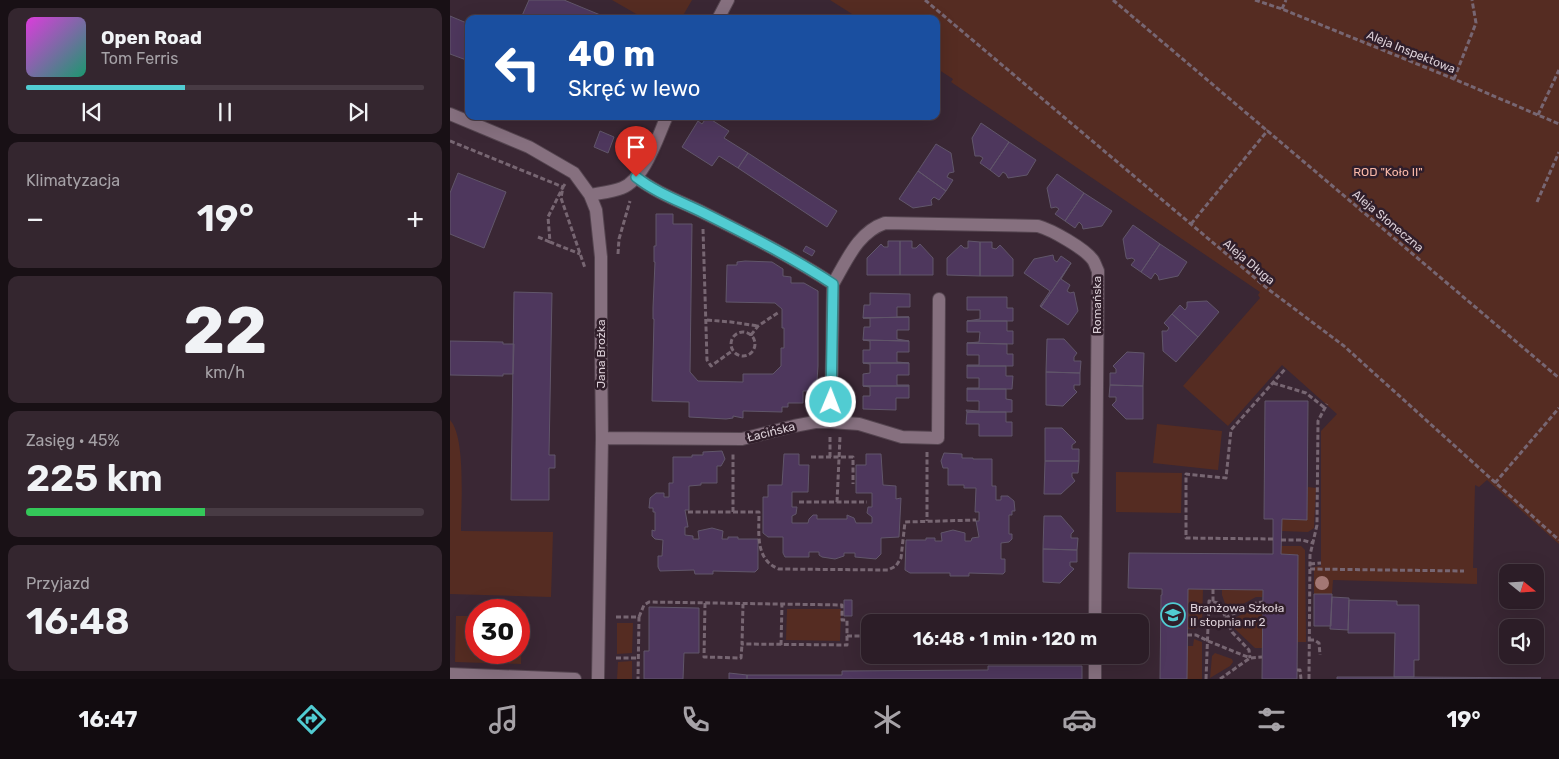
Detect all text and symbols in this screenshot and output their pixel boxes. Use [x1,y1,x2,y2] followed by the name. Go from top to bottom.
[101,26,202,49] text: Open Road
[1365,28,1457,76] street label: Aleja Inspektowa
[568,33,655,75] text: 40 m
[485,35,550,100] icon: left
[101,49,178,68] text: Tom Ferris
[568,75,700,102] text: Skręć w lewo
[78,98,106,126] icon: previous
[211,98,239,126] icon: pause
[344,98,372,126] icon: next
[615,126,657,177] pin
[622,133,650,161] icon: arrive
[1353,165,1423,179] park label: ROD "Koło II"
[26,171,120,190] text: Klimatyzacja
[1350,187,1426,255] street label: Aleja Słoneczna
[197,195,254,241] text: 19°
[26,202,44,235] text: −
[407,202,424,235] text: +
[1220,236,1278,288] street label: Aleja Długa
[1090,276,1104,334] street label: Romańska
[183,292,267,369] text: 22
[594,319,608,389] street label: Jana Brożka
[205,363,245,382] text: km/h
[804,375,856,427] position arrow
[745,419,797,445] street label: Łacińska
[26,431,120,450] text: Zasięg · 45%
[26,455,163,501] text: 225 km
[1499,564,1544,609] north arrow
[1499,564,1544,664] map controls
[26,574,90,593] text: Przyjazd
[26,598,130,644] text: 16:48
[465,599,530,664] speed limit sign: 30
[1190,601,1284,629] place label: Branżowa Szkoła II stopnia nr 2
[1160,602,1186,628] school or university icon: Branżowa Szkoła II stopnia nr 2
[1499,619,1544,664] button: sound
[913,627,1097,650] text: 16:48 · 1 min · 120 m
[294,702,329,737] icon: directions
[486,702,521,737] icon: music
[678,702,713,737] icon: phone
[870,702,905,737] icon: climate
[1062,702,1097,737] icon: car
[1254,702,1289,737] icon: filters
[79,706,137,733] text: 16:47
[1446,706,1480,733] text: 19°

